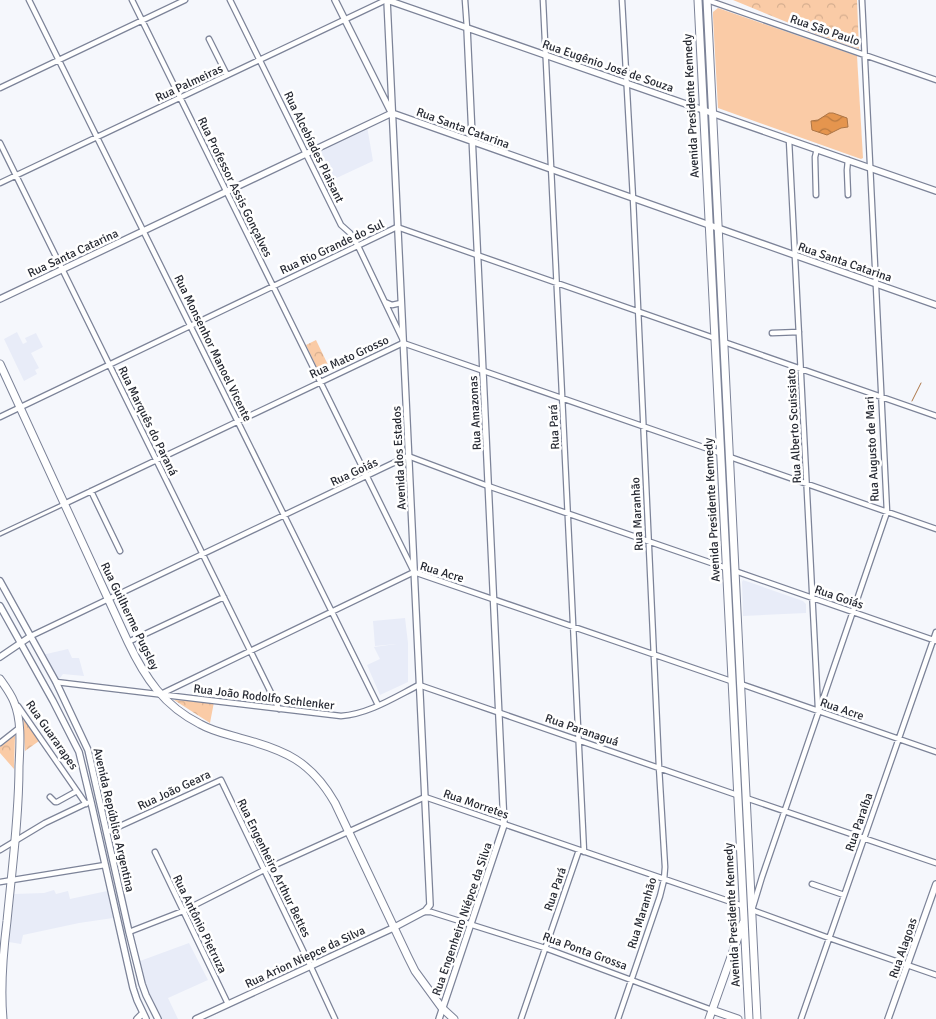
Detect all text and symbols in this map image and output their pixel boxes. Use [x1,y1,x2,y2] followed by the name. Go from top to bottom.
[788,12,862,49] street label: Rua São Paulo
[680,33,703,178] street label: Avenida Presidente Kennedy
[540,37,675,96] street label: Rua Eugênio José de Souza
[153,61,225,106] street label: Rua Palmeiras
[280,89,347,205] street label: Rua Alcebíades Plaisant
[414,105,512,152] street label: Rua Santa Catarina
[194,115,275,260] street label: Rua Professor Assis Gonçalves
[278,217,387,278] street label: Rua Rio Grande do Sul
[25,226,121,281] street label: Rua Santa Catarina
[796,239,894,286] street label: Rua Santa Catarina
[170,272,255,424] street label: Rua Monsenhor Manoel Vicente
[307,333,391,382] street label: Rua Mato Grosso
[115,364,181,478] street label: Rua Marquês do Paraná
[784,368,805,484] street label: Rua Alberto Scuissiato
[466,375,485,451] street label: Rua Amazonas
[862,396,883,502] street label: Rua Augusto de Mari
[546,404,563,450] street label: Rua Pará
[389,406,410,510] street label: Avenida dos Estados
[701,437,724,582] street label: Avenida Presidente Kennedy
[328,455,380,490] street label: Rua Goiás
[628,477,647,551] street label: Rua Maranhão
[418,559,466,586] street label: Rua Acre
[97,560,162,673] street label: Rua Guilherme Pugsley
[812,582,865,613] street label: Rua Goiás
[193,681,336,714] street label: Rua João Rodolfo Schlenker
[818,695,866,724] street label: Rua Acre
[22,698,81,773] street label: Rua Guararapes
[543,711,621,750] street label: Rua Paranaguá
[90,747,137,894] street label: Avenida República Argentina
[135,767,213,814] street label: Rua João Geara
[441,786,510,823] street label: Rua Morretes
[842,791,876,853] street label: Rua Paraíba
[233,796,314,940] street label: Rua Engenheiro Arthur Bettes
[429,840,496,998] street label: Rua Engenheiro Niépce da Silva
[721,842,744,987] street label: Avenida Presidente Kennedy
[541,865,570,913] street label: Rua Pará
[169,872,230,976] street label: Rua Antônio Pietruza
[625,876,660,951] street label: Rua Maranhão
[886,916,921,980] street label: Rua Alagoas
[243,923,368,992] street label: Rua Arion Niepce da Silva
[540,929,629,974] street label: Rua Ponta Grossa

